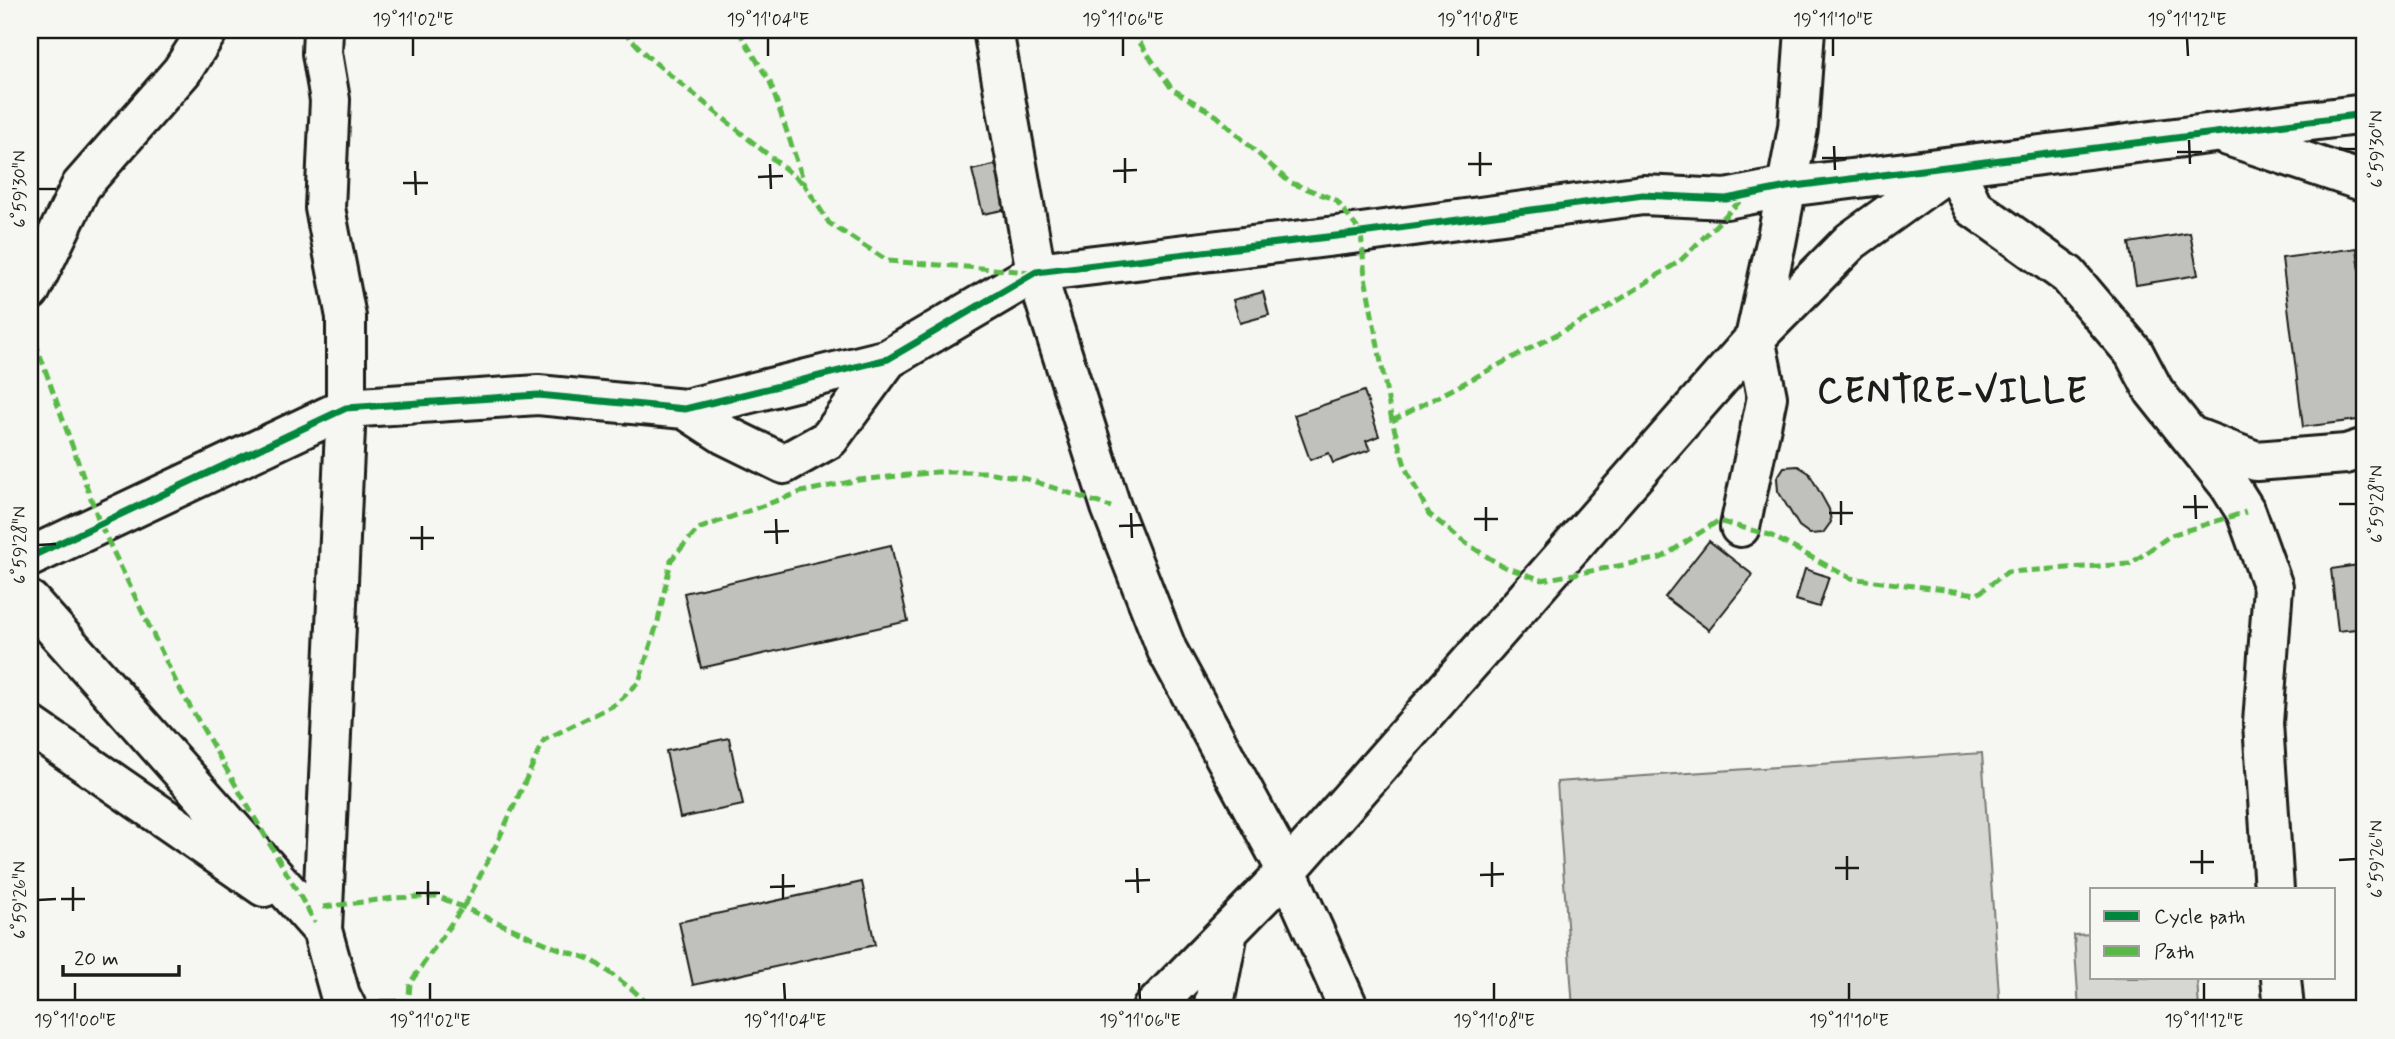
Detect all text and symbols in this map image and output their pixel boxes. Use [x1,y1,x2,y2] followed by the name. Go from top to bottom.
[372,8,454,32] text: 19°11'02"E
[727,8,809,32] text: 19°11'04"E
[1082,8,1164,32] text: 19°11'06"E
[1437,8,1519,32] text: 19°11'08"E
[1793,8,1873,32] text: 19°11'10"E
[2147,8,2227,32] text: 19°11'12"E
[2365,110,2389,188] text: 6°59'30"N
[8,150,32,228] text: 6°59'30"N
[1817,369,2089,415] district label: CENTRE-VILLE
[2365,465,2389,543] text: 6°59'28"N
[8,506,32,584] text: 6°59'28"N
[2365,820,2389,898] text: 6°59'26"N
[8,861,32,939] text: 6°59'26"N
[2090,888,2336,979] legend
[2154,903,2245,931] text: Cycle path
[63,934,178,978] scale bar
[2154,938,2194,966] text: Path
[74,945,119,973] text: 20 m
[34,1009,116,1033] text: 19°11'00"E
[389,1009,471,1033] text: 19°11'02"E
[744,1009,826,1033] text: 19°11'04"E
[1099,1009,1181,1033] text: 19°11'06"E
[1453,1009,1535,1033] text: 19°11'08"E
[1809,1009,1889,1033] text: 19°11'10"E
[2164,1009,2244,1033] text: 19°11'12"E

